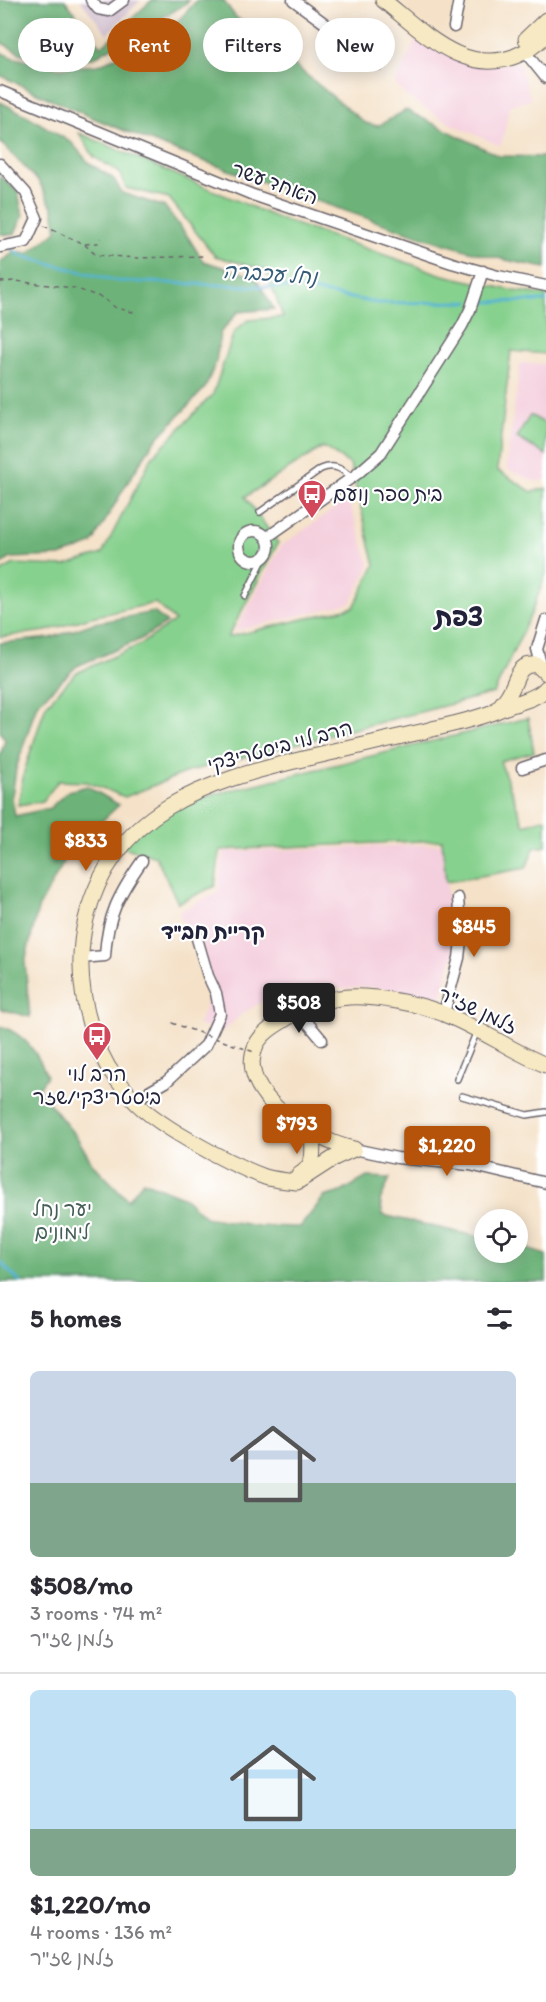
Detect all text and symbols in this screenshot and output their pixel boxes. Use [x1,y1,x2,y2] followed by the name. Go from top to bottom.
[18,18,95,72] chip: Buy
[107,18,191,72] chip: Rent
[203,18,303,72] chip: Filters
[315,18,395,72] chip: New
[229,156,321,210] street label: האחד עשר
[222,258,320,289] water label: נחל עכברה
[296,478,328,520] bus stop icon: בית ספר נועם
[333,482,443,506] place label: בית ספר נועם
[433,601,483,633] district label: צפת
[205,715,355,777] street label: הרב לוי ביסטריצקי
[50,821,122,872] pin: $833
[65,828,107,852] text: $833
[438,907,510,958] pin: $845
[452,914,496,938] text: $845
[161,919,265,945] district label: קריית חב"ד
[434,981,521,1040] street label: זלמן שז"ר
[263,983,335,1034] pin: $508
[277,990,321,1014] text: $508
[81,1020,113,1062] bus stop icon: הרב לוי ביסטריצקי/שזר
[33,1062,161,1109] place label: הרב לוי ביסטריצקי/שזר
[261,1104,333,1155] pin: $793
[276,1111,318,1135] text: $793
[398,1126,496,1177] pin: $1,220
[418,1133,476,1157] text: $1,220
[32,1197,92,1244] park label: יער נחל לימונים
[474,1209,528,1263] map controls
[474,1209,528,1263] button: locate
[30,1302,122,1334] text: 5 homes
[483,1302,516,1335] icon: filters
[219,1410,327,1518] icon: home
[30,1569,133,1601] text: $508/mo
[30,1601,162,1625] text: 3 rooms · 74 m²
[30,1627,114,1651] text: זלמן שז"ר
[219,1729,327,1837] icon: home
[30,1888,151,1920] text: $1,220/mo
[30,1920,172,1944] text: 4 rooms · 136 m²
[30,1946,114,1970] text: זלמן שז"ר

